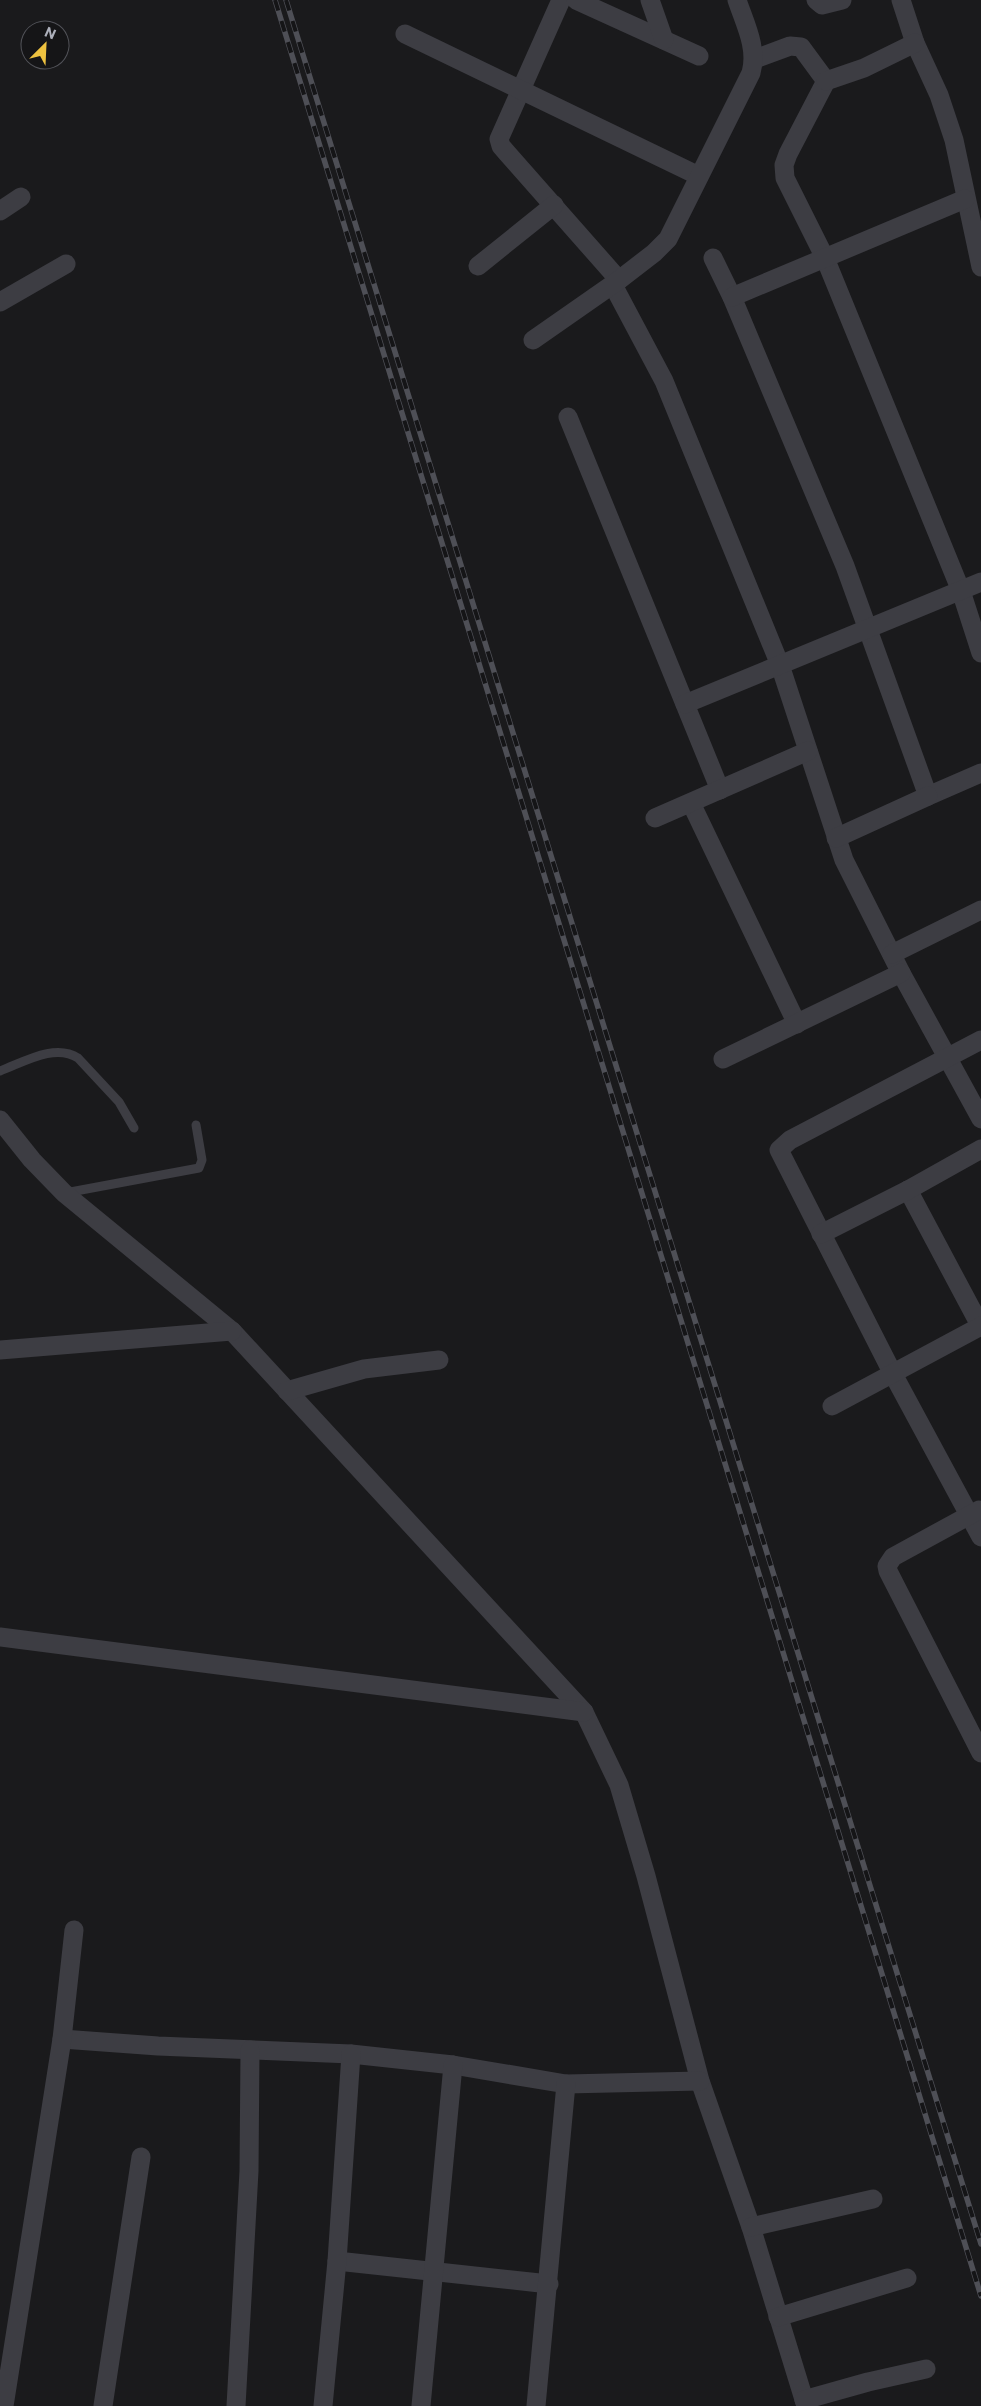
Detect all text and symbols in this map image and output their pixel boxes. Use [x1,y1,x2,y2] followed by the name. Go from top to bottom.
[20,20,70,70] north arrow
[42,23,59,43] text: N

